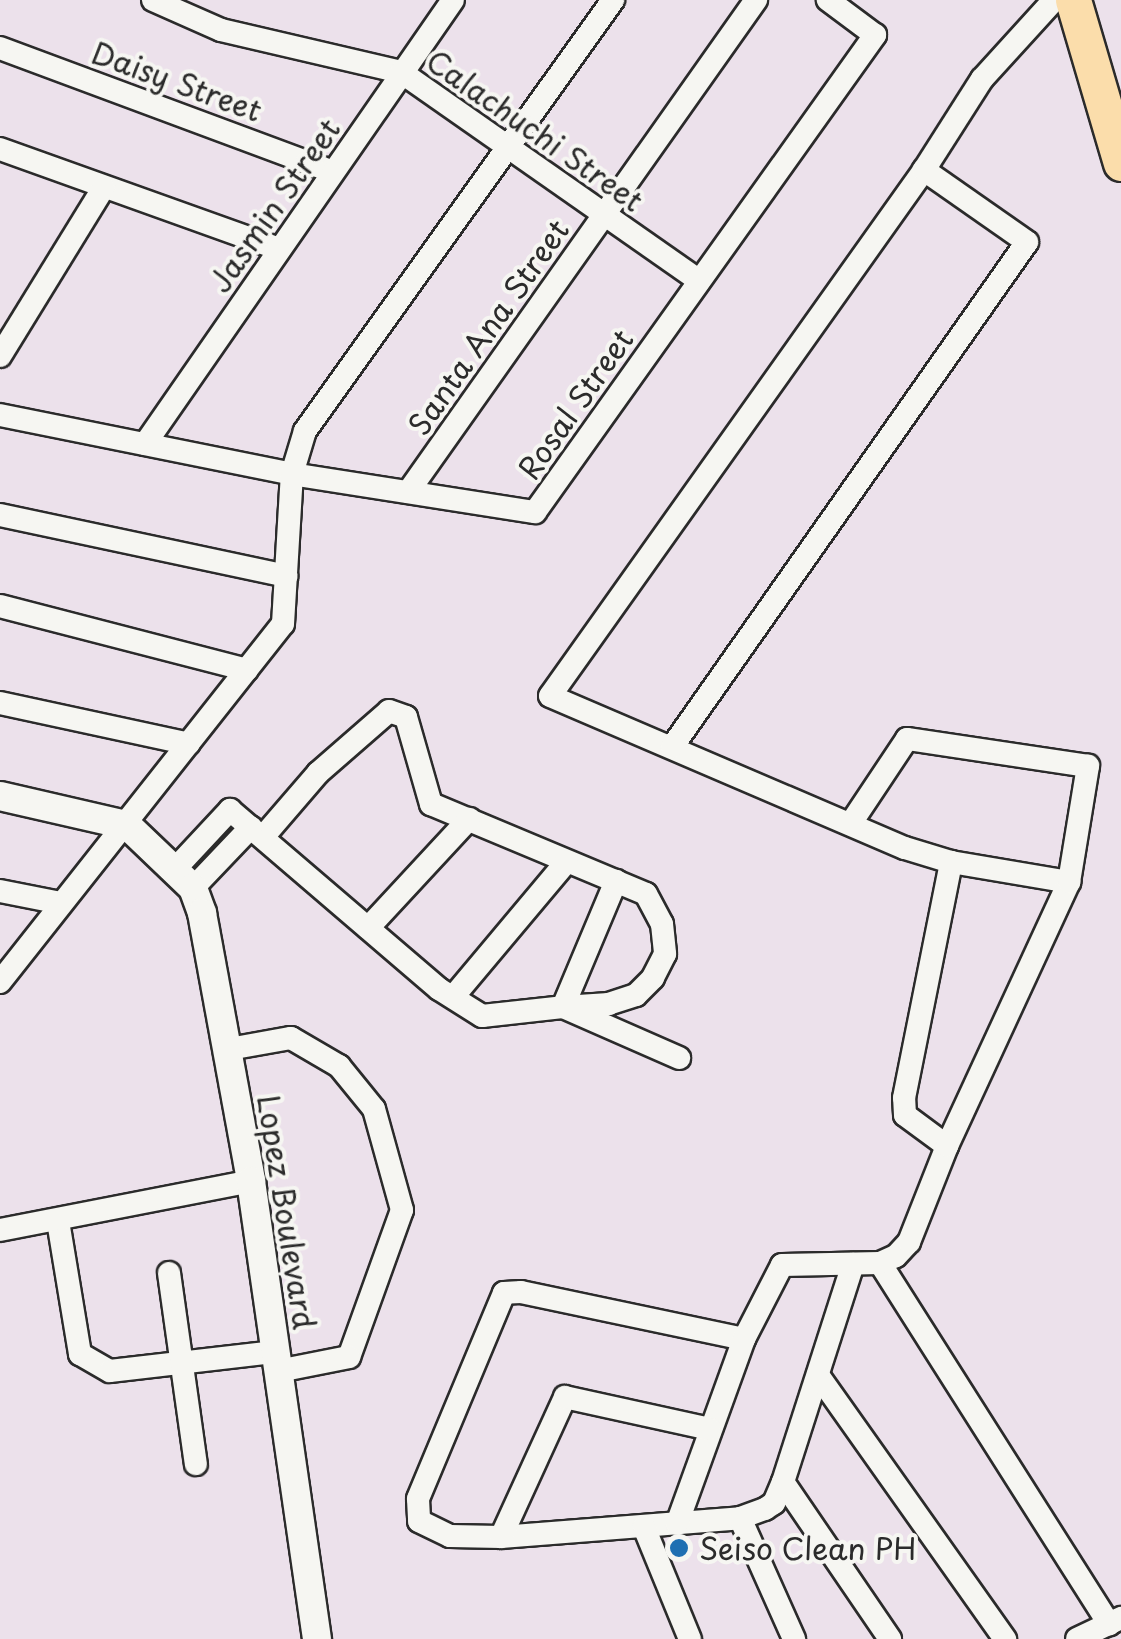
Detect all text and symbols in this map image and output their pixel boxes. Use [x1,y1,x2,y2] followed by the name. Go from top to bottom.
[86,33,268,129] street label: Daisy Street
[419,41,651,219] street label: Calachuchi Street
[201,111,347,299] street label: Jasmin Street
[400,212,576,442] street label: Santa Ana Street
[509,321,641,487] street label: Rosal Street
[251,1093,323,1331] street label: Lopez Boulevard
[699,1530,917,1566] place label: Seiso Clean PH
[668,1537,690,1559] marker: Seiso Clean PH

